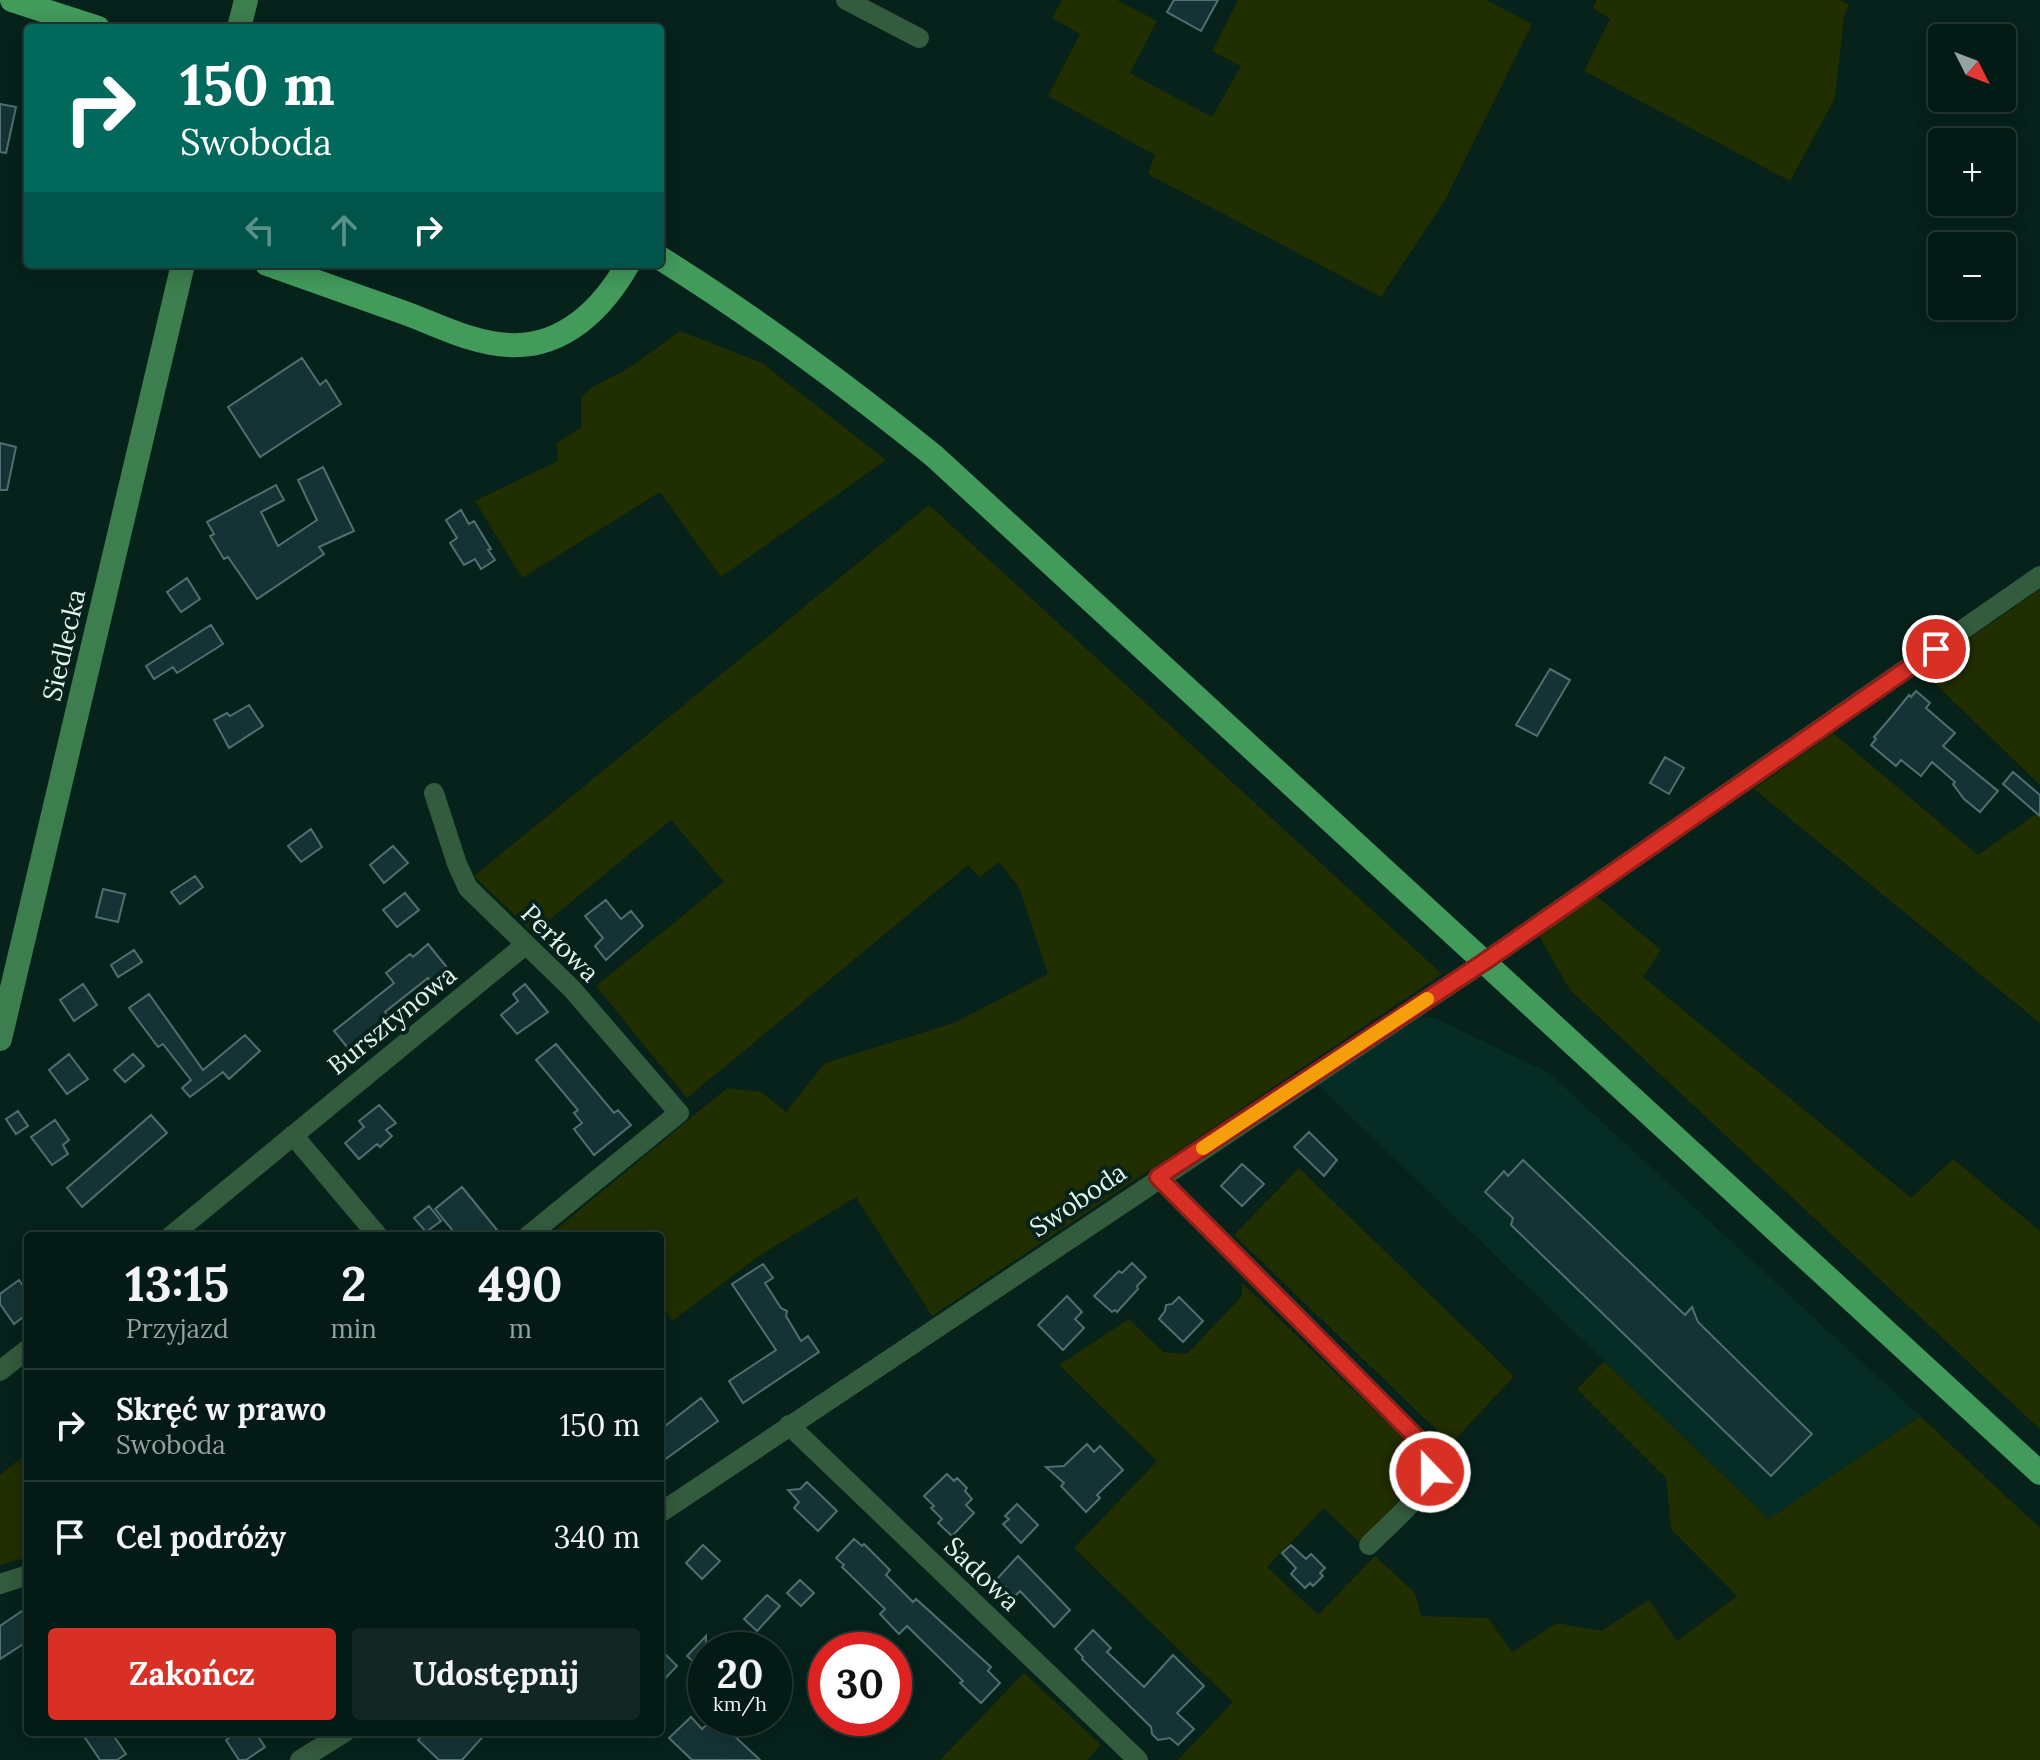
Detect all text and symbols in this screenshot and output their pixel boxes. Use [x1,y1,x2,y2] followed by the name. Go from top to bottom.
[1928,24,2016,112] north arrow
[1928,24,2016,320] map controls
[180,49,335,120] text: 150 m
[48,56,152,160] icon: right
[180,119,332,165] text: Swoboda
[1928,128,2016,216] button: +
[238,208,282,252] icon: left
[322,208,366,252] icon: ahead
[406,208,450,252] icon: right
[1928,232,2016,320] button: −
[35,586,92,704] street label: Siedlecka
[1902,615,1970,683] pin
[1914,627,1958,671] icon: arrive
[514,896,607,989] street label: Perłowa
[320,957,463,1082] street label: Bursztynowa
[1023,1155,1132,1244] street label: Swoboda
[125,1253,229,1314] text: 13:15
[341,1253,366,1314] text: 2
[478,1253,563,1314] text: 490
[126,1312,229,1345] text: Przyjazd
[331,1312,377,1345] text: min
[509,1312,532,1345] text: m
[116,1390,326,1428] text: Skręć w prawo
[48,1403,92,1447] icon: right
[559,1406,640,1444] text: 150 m
[116,1428,226,1461] text: Swoboda
[1388,1430,1472,1514] position arrow
[48,1515,92,1559] icon: arrive
[116,1518,286,1556] text: Cel podróży
[554,1518,640,1556] text: 340 m
[938,1530,1027,1618] street label: Sadowa
[48,1628,336,1720] button: Zakończ
[352,1628,640,1720] button: Udostępnij
[808,1632,912,1736] speed limit sign: 30
[717,1648,763,1699] text: 20
[713,1691,767,1716] text: km/h

